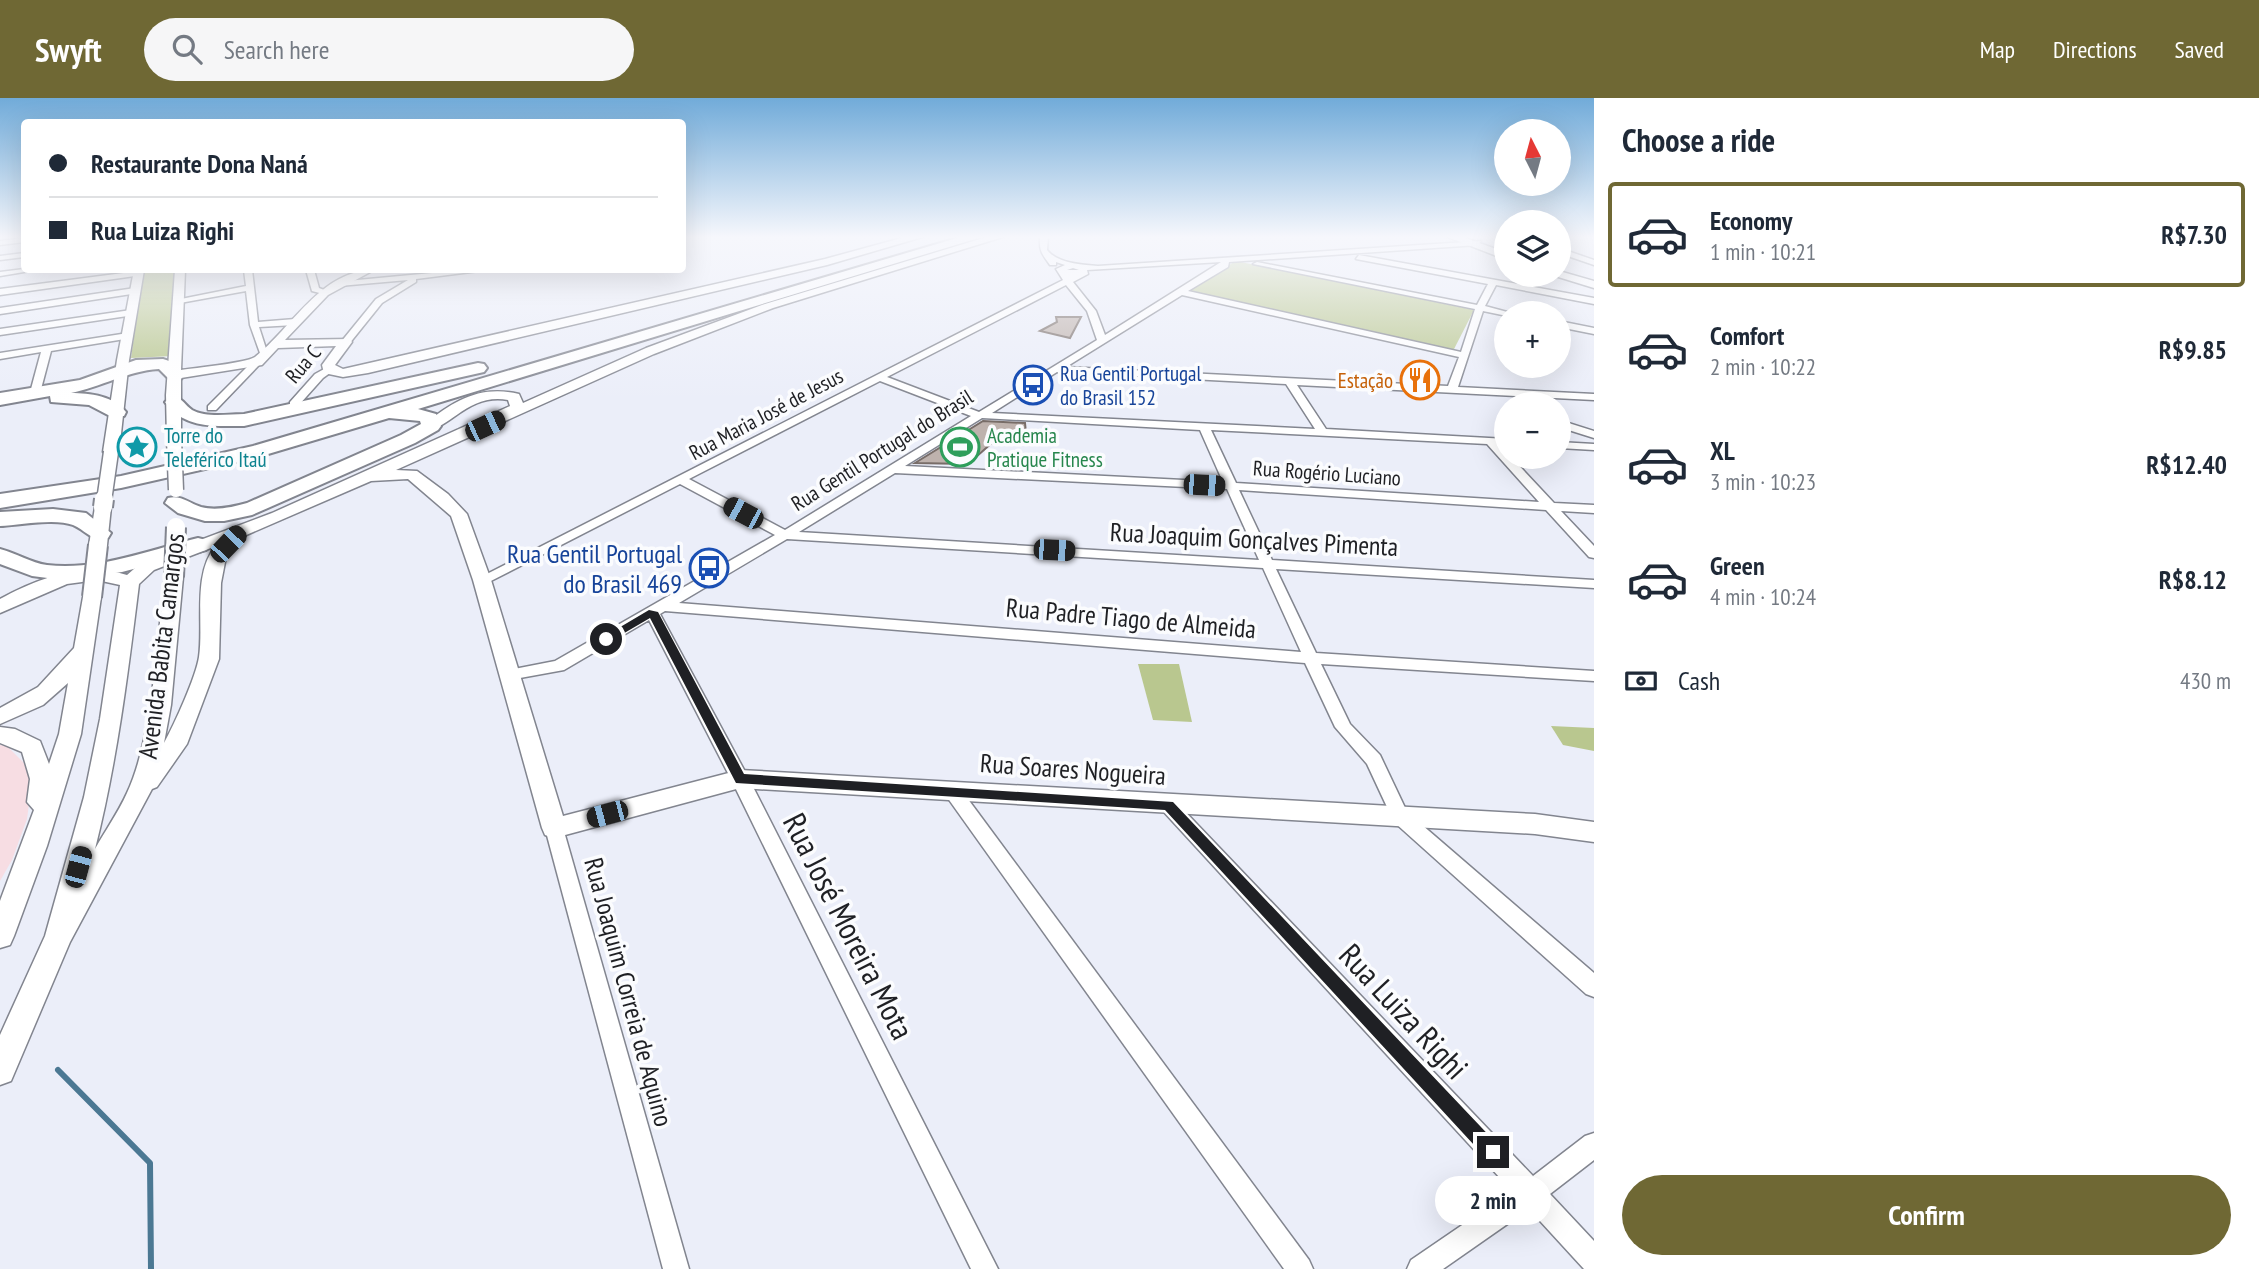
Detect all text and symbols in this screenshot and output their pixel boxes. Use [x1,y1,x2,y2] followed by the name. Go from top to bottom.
[144,18,634,81] search box
[35,28,102,71] text: Swyft
[168,30,206,68] icon: search
[224,33,329,66] text: Search here
[1980,34,2015,65] text: Map
[2053,34,2137,65] text: Directions
[2175,34,2224,65] text: Saved
[1494,119,1572,196] north arrow
[1494,119,1571,469] map controls
[1622,119,1775,161] text: Choose a ride
[91,147,308,180] text: Restaurante Dona Naná
[1626,203,1689,266] icon: car
[1710,204,1792,237] text: Economy
[1494,210,1571,287] button: layers
[91,214,234,247] text: Rua Luiza Righi
[2161,218,2227,251] text: R$7.30
[1710,237,1816,266] text: 1 min · 10:21
[1494,301,1571,378] button: +
[1626,318,1689,381] icon: car
[1710,319,1784,352] text: Comfort
[2159,333,2227,366] text: R$9.85
[279,339,327,389] street label: Rua C
[1710,352,1816,381] text: 2 min · 10:22
[1399,359,1441,401] restaurant icon: Estação
[1060,360,1201,411] place label: Rua Gentil Portugal do Brasil 152
[684,362,848,466] street label: Rua Maria José de Jesus
[1012,364,1054,406] bus stop icon: Rua Gentil Portugal do Brasil 152
[1338,367,1393,394] place label: Estação
[786,383,978,517] street label: Rua Gentil Portugal do Brasil
[1494,392,1571,469] button: −
[462,408,509,444] car
[164,422,267,473] place label: Torre do Teleférico Itaú
[987,422,1103,473] place label: Academia Pratique Fitness
[116,426,158,468] place icon: Torre do Teleférico Itaú
[939,426,981,468] sports icon: Academia Pratique Fitness
[1626,433,1689,496] icon: car
[1710,434,1735,467] text: XL
[2146,448,2227,481] text: R$12.40
[1252,454,1402,492] street label: Rua Rogério Luciano
[1710,467,1816,496] text: 3 min · 10:23
[1183,473,1226,497] car
[720,494,767,532] car
[1109,515,1399,563] street label: Rua Joaquim Gonçalves Pimenta
[206,522,251,566] car
[131,531,191,761] street label: Avenida Babita Camargos
[507,537,682,600] place label: Rua Gentil Portugal do Brasil 469
[1033,538,1076,562] car
[688,547,730,589] bus stop icon: Rua Gentil Portugal do Brasil 469
[1626,548,1689,611] icon: car
[1710,549,1765,582] text: Green
[2159,563,2227,596] text: R$8.12
[1710,582,1816,611] text: 4 min · 10:24
[1005,591,1257,645] street label: Rua Padre Tiago de Almeida
[590,623,622,655] route start
[1622,662,1660,700] icon: cash
[1678,664,1720,697] text: Cash
[2180,666,2231,695] text: 430 m
[979,746,1167,792] street label: Rua Soares Nogueira
[584,798,631,830] car
[774,806,924,1046] street label: Rua José Moreira Mota
[63,844,94,890] car
[577,854,681,1130] street label: Rua Joaquim Correia de Aquino
[1330,934,1478,1088] street label: Rua Luiza Righi
[1477,1136,1509,1168] route end
[1622,1175,2231,1255] button: Confirm
[1435,1176,1551,1226] callout: 2 min
[1470,1186,1516,1215] text: 2 min

